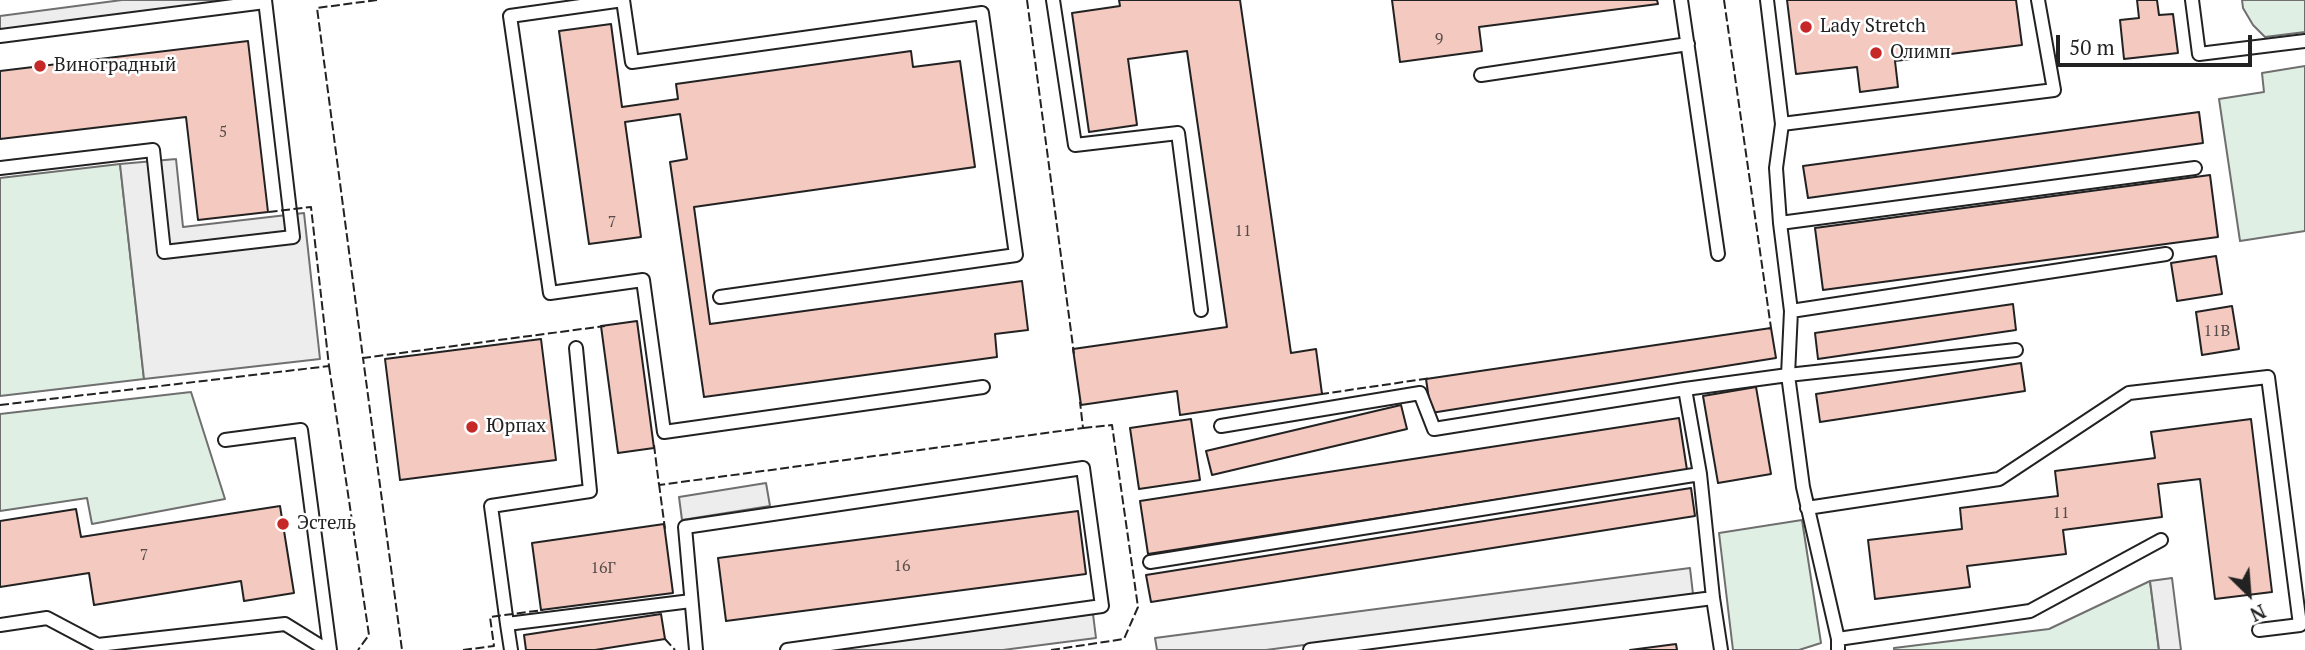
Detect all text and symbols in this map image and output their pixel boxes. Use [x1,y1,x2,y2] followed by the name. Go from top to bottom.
[1820,16,1926,38] place label: Lady Stretch
[1798,19,1814,35] marker: Lady Stretch
[2060,21,2256,65] scale bar
[1435,29,1443,49] house number: 9
[2069,33,2115,61] text: 50 m
[1890,42,1951,64] place label: Олимп
[1868,45,1884,61] marker: Олимп
[54,55,176,77] place label: Виноградный
[32,58,48,74] marker: Виноградный
[219,122,227,142] house number: 5
[608,212,616,232] house number: 7
[1234,221,1252,241] house number: 11
[2204,321,2230,341] house number: 11В
[486,416,546,438] place label: Юрпах
[464,419,480,435] marker: Юрпах
[2052,503,2070,523] house number: 11
[297,513,356,535] place label: Эстель
[275,516,291,532] marker: Эстель
[140,545,148,565] house number: 7
[893,556,911,576] house number: 16
[590,558,616,578] house number: 16Г
[2214,559,2284,629] north arrow
[2246,599,2270,628] text: N

